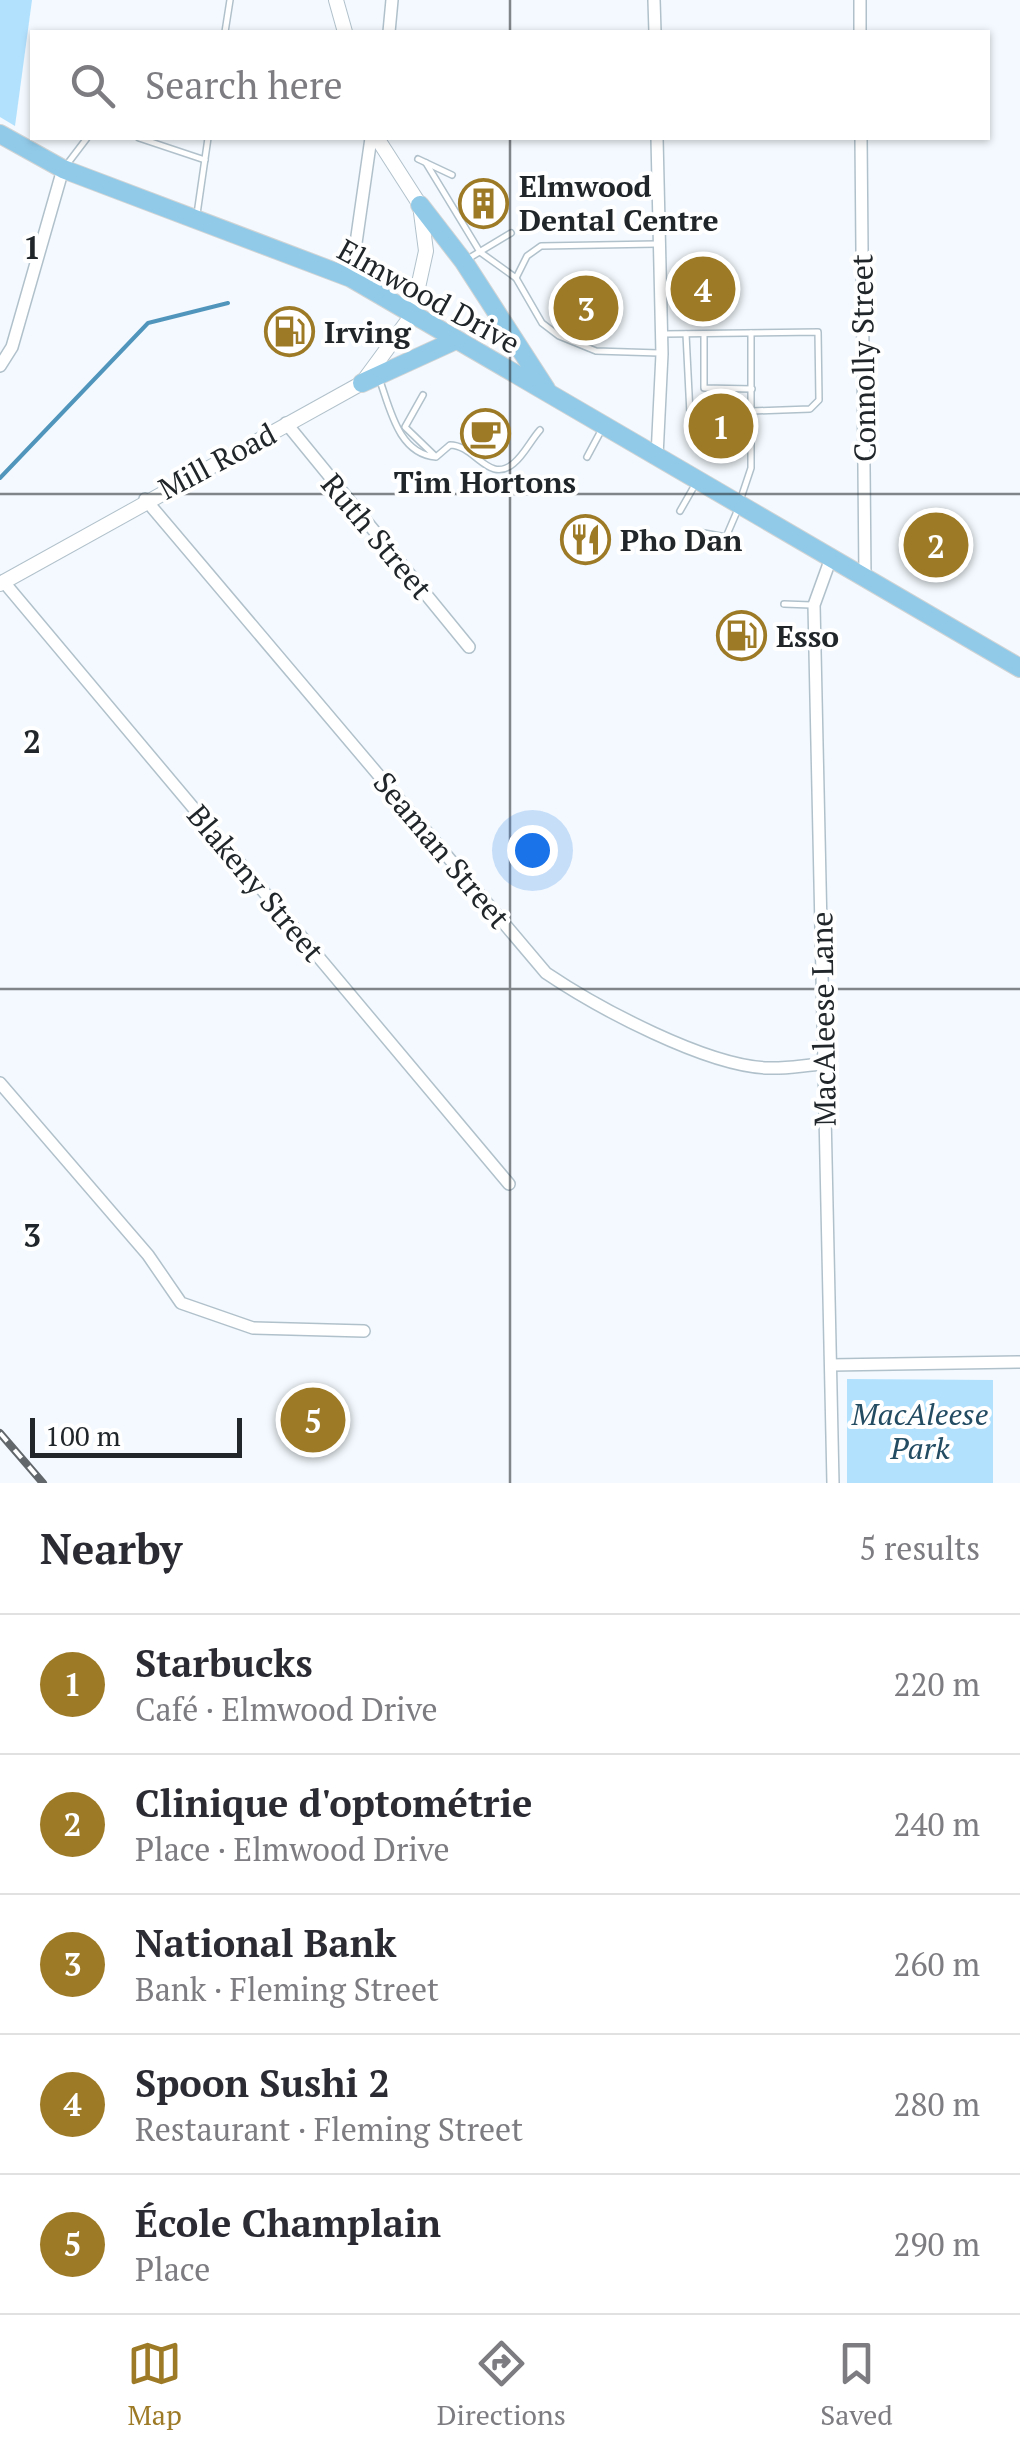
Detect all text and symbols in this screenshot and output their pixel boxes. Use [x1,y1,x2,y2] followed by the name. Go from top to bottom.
[30,30,990,140] search box
[65,58,120,113] icon: search
[145,60,343,110] text: Search here
[519,166,719,240] place label: Elmwood Dental Centre
[458,177,510,229] building icon: Elmwood Dental Centre
[23,226,41,268] text: 1
[331,229,527,363] street label: Elmwood Drive
[670,252,736,326] pin: 4
[841,254,885,462] street label: Connolly Street
[554,270,618,346] pin: 3
[263,306,315,358] fuel station icon: Irving
[324,312,412,352] place label: Irving
[688,388,754,464] pin: 1
[459,407,511,459] cafe icon: Tim Hortons
[151,413,283,509] street label: Mill Road
[394,462,576,502] place label: Tim Hortons
[313,465,441,607] street label: Ruth Street
[904,508,968,582] pin: 2
[559,514,611,566] restaurant icon: Pho Dan
[620,520,742,560] place label: Pho Dan
[715,610,767,662] fuel station icon: Esso
[776,616,839,656] place label: Esso
[23,720,41,762] text: 2
[365,763,519,937] street label: Seaman Street
[179,796,333,970] street label: Blakeny Street
[507,825,558,876] your location
[801,911,845,1127] street label: MacAleese Lane
[23,1214,41,1256] text: 3
[280,1382,346,1458] pin: 5
[851,1394,989,1468] park label: MacAleese Park
[30,1413,242,1458] scale bar
[45,1417,121,1454] text: 100 m
[40,1520,182,1576] text: Nearby
[859,1527,980,1569] text: 5 results
[135,1638,313,1688] text: Starbucks
[63,1663,82,1705] text: 1
[893,1663,980,1705] text: 220 m
[135,1688,438,1730] text: Café · Elmwood Drive
[135,1778,532,1828] text: Clinique d'optométrie
[63,1803,82,1845] text: 2
[893,1803,980,1845] text: 240 m
[135,1828,450,1870] text: Place · Elmwood Drive
[135,1918,396,1968] text: National Bank
[63,1943,82,1985] text: 3
[893,1943,980,1985] text: 260 m
[135,1968,439,2010] text: Bank · Fleming Street
[135,2058,390,2108] text: Spoon Sushi 2
[63,2083,82,2125] text: 4
[893,2083,980,2125] text: 280 m
[135,2108,523,2150] text: Restaurant · Fleming Street
[135,2198,441,2248] text: École Champlain
[63,2223,82,2265] text: 5
[893,2223,980,2265] text: 290 m
[135,2248,210,2290] text: Place
[127,2336,182,2433] tab: Map
[437,2336,566,2433] tab: Directions
[820,2336,893,2433] tab: Saved

